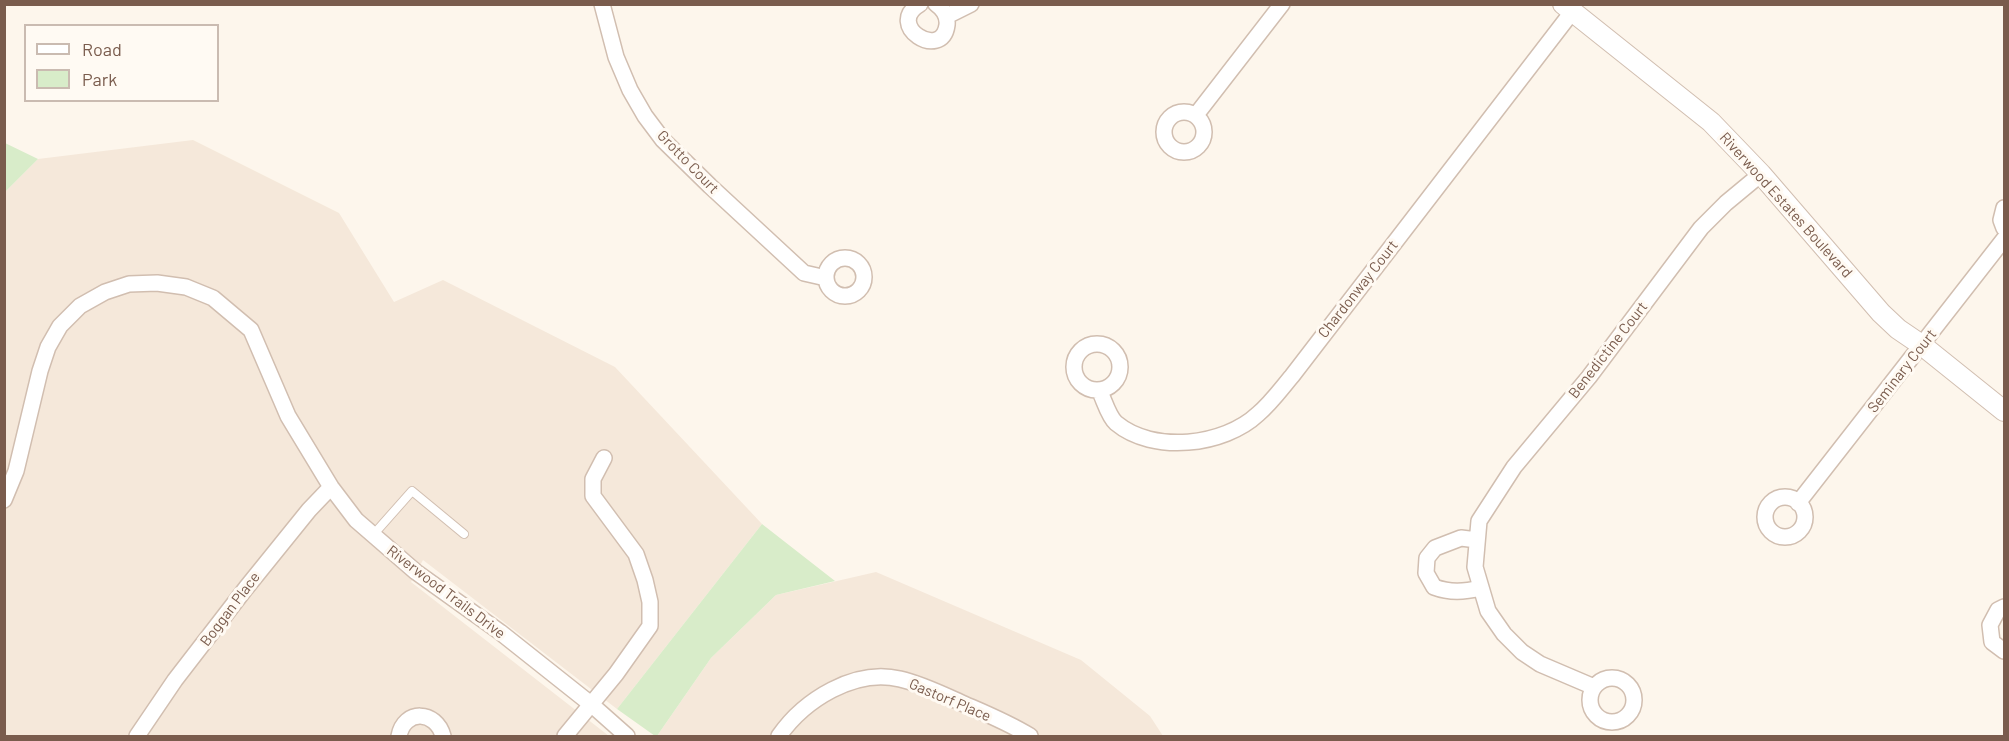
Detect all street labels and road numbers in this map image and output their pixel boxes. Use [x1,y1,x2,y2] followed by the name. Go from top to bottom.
[653,127,723,197] street label: Grotto Court
[1716,129,1856,281] street label: Riverwood Estates Boulevard
[1314,237,1402,341] street label: Chardonway Court
[1565,298,1651,402] street label: Benedictine Court
[1864,326,1940,416] street label: Seminary Court
[383,542,509,642] street label: Riverwood Trails Drive
[196,568,264,650] street label: Boggan Place
[906,675,994,725] street label: Gastorf Place

